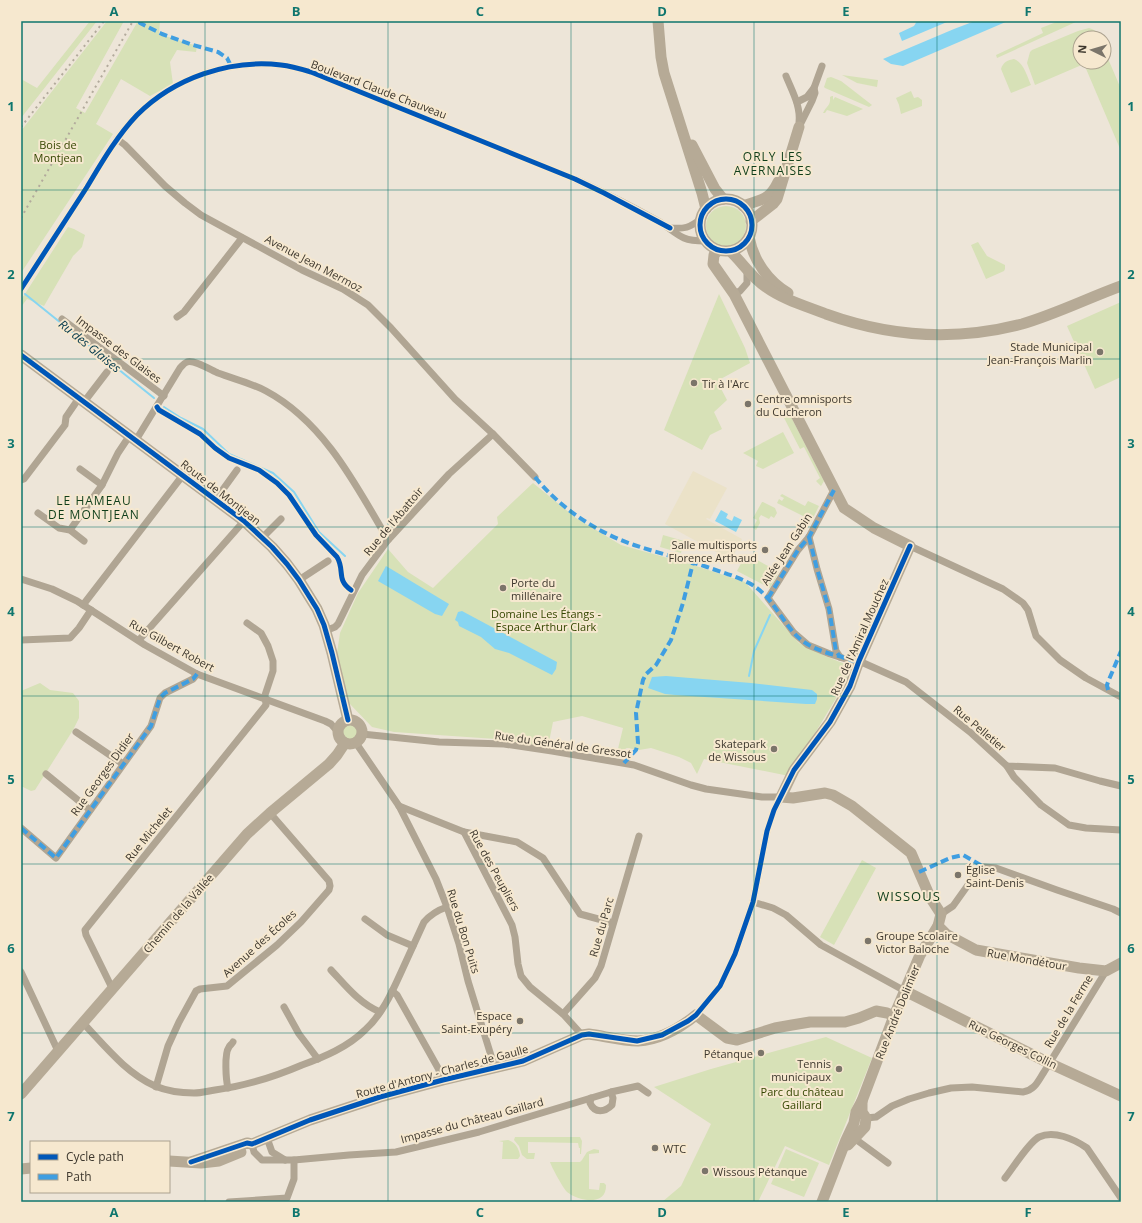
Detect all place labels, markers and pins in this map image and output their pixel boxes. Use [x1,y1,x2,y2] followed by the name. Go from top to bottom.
[987,339,1092,367] place label: Stade Municipal Jean-François Marlin
[1095,347,1105,357] marker: Stade Municipal Jean-François Marlin
[702,376,749,391] place label: Tir à l'Arc
[689,378,699,388] marker: Tir à l'Arc
[756,391,852,419] place label: Centre omnisports du Cucheron
[743,399,753,409] marker: Centre omnisports du Cucheron
[669,537,757,565] place label: Salle multisports Florence Arthaud
[760,545,770,555] marker: Salle multisports Florence Arthaud
[511,575,562,603] place label: Porte du millénaire
[498,583,508,593] marker: Porte du millénaire
[708,736,766,764] place label: Skatepark de Wissous
[769,744,779,754] marker: Skatepark de Wissous
[966,862,1024,890] place label: Église Saint-Denis
[953,870,963,880] marker: Église Saint-Denis
[876,928,958,956] place label: Groupe Scolaire Victor Baloche
[863,936,873,946] marker: Groupe Scolaire Victor Baloche
[441,1008,512,1036] place label: Espace Saint-Exupéry
[515,1016,525,1026] marker: Espace Saint-Exupéry
[704,1046,753,1061] place label: Pétanque
[756,1048,766,1058] marker: Pétanque
[771,1056,831,1084] place label: Tennis municipaux
[834,1064,844,1074] marker: Tennis municipaux
[663,1141,686,1156] place label: WTC
[650,1143,660,1153] marker: WTC
[713,1164,807,1179] place label: Wissous Pétanque
[700,1166,710,1176] marker: Wissous Pétanque

